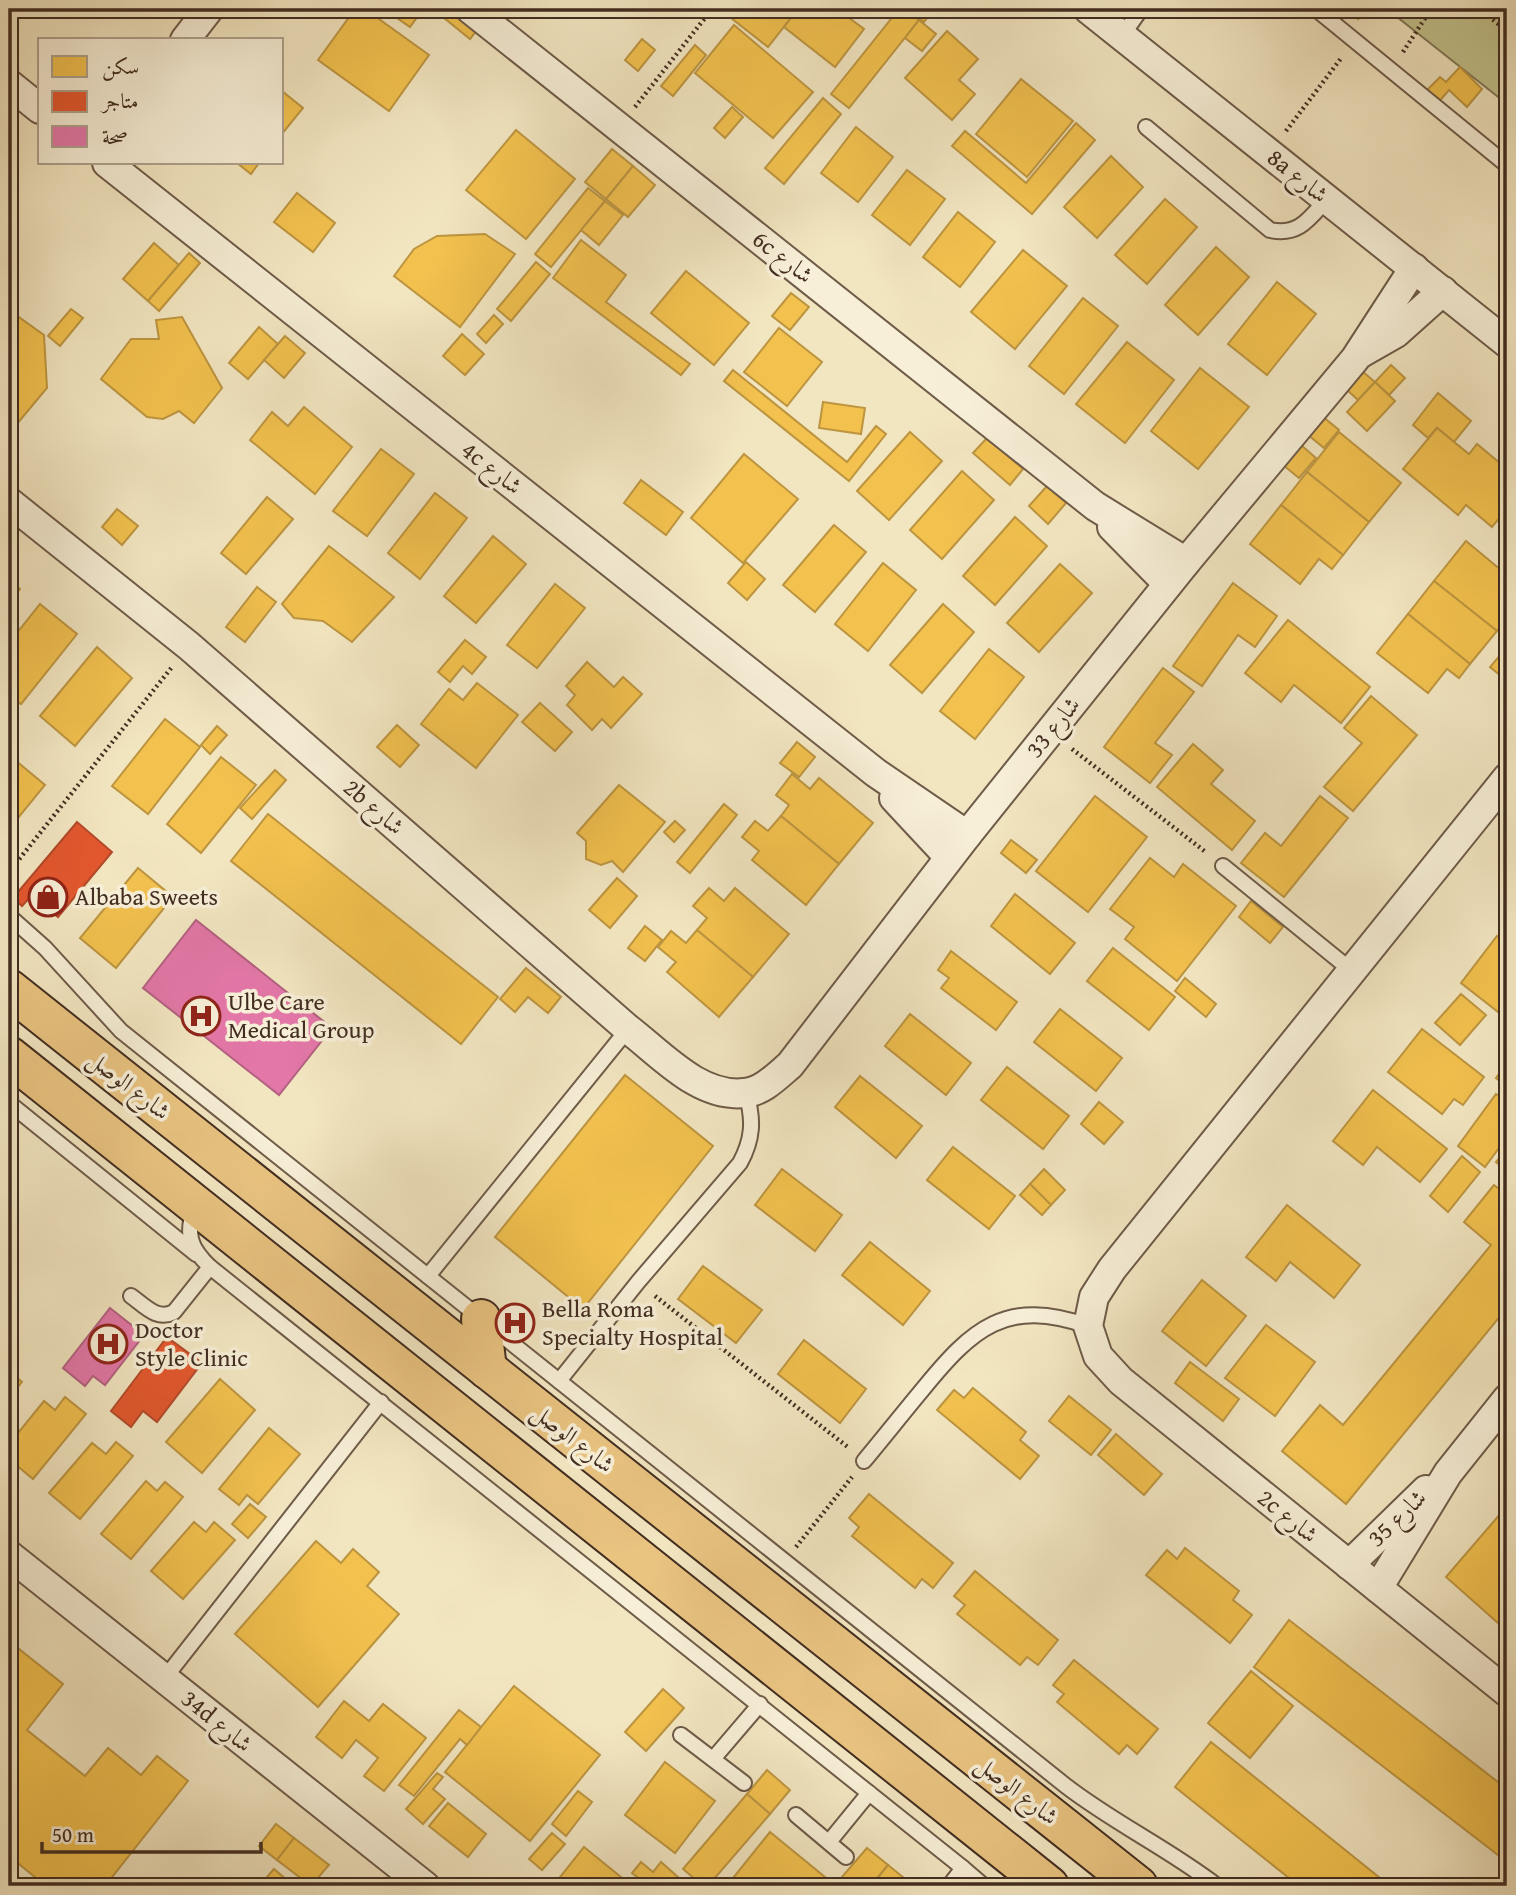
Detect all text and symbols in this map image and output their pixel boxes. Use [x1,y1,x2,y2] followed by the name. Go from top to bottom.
[38,38,284,164] legend
[102,51,139,82] text: سكن
[100,85,139,116] text: متاجر
[102,121,128,152] text: صحة
[1258,140,1336,214] street label: 8a شارع
[743,222,821,294] street label: 6c شارع
[452,433,530,505] street label: 4c شارع
[1017,688,1091,767] street label: شارع 33
[334,770,413,845] street label: 2b شارع
[27,876,69,918] shop icon: Albaba Sweets
[75,879,218,914] place label: Albaba Sweets
[228,984,374,1047] place label: Ulbe Care Medical Group
[180,995,222,1037] hospital icon: Ulbe Care Medical Group
[79,1041,178,1131] street label: شارع الوصل
[542,1291,723,1354] place label: Bella Roma Specialty Hospital
[494,1302,536,1344] hospital icon: Bella Roma Specialty Hospital
[135,1312,248,1375] place label: Doctor Style Clinic
[87,1323,129,1365] hospital icon: Doctor Style Clinic
[523,1394,622,1484] street label: شارع الوصل
[1249,1480,1326,1553] street label: 2c شارع
[1359,1481,1436,1557] street label: شارع 35
[172,1681,261,1763] street label: 34d شارع
[967,1746,1066,1836] street label: شارع الوصل
[42,1811,261,1855] scale bar
[52,1819,94,1850] text: 50 m

